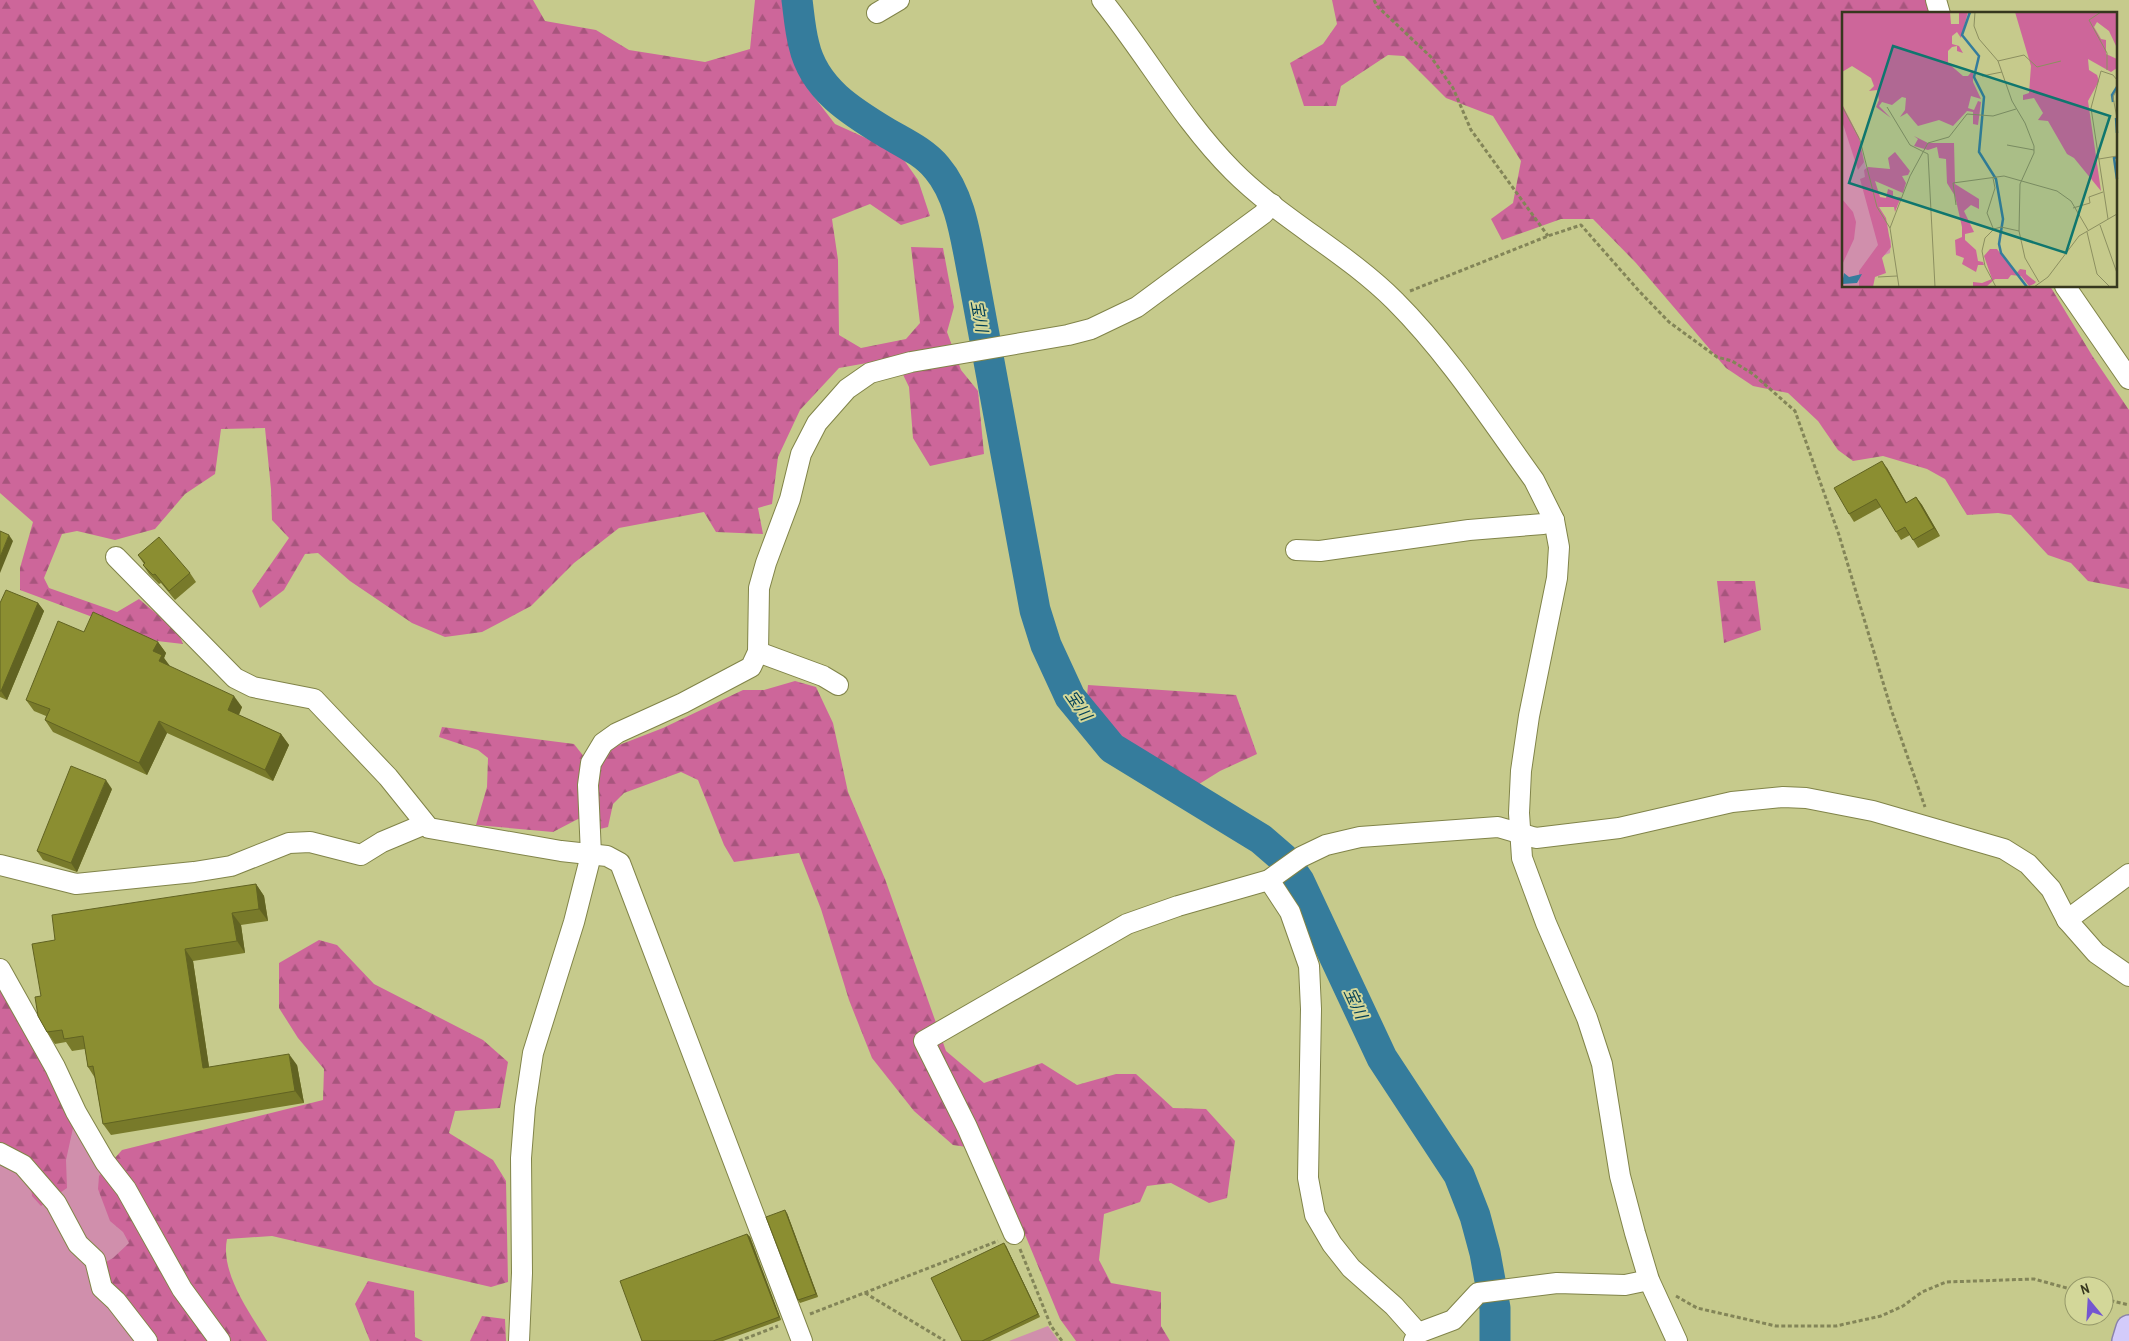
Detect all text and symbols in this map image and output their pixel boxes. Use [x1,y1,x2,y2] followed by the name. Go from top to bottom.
[1842,12,2116,288] inset map
[966,298,994,336] water label: 宝川
[1061,686,1098,726] water label: 宝川
[1339,984,1374,1024] water label: 宝川
[2064,1276,2114,1326] north arrow
[2078,1279,2092,1298] text: N

